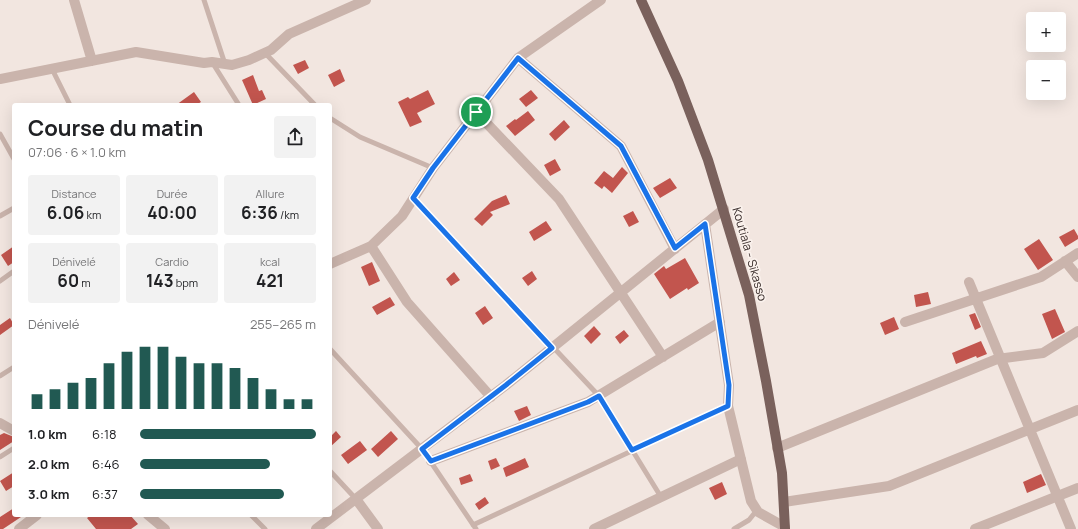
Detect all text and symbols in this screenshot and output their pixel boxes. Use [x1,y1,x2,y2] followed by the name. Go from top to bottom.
[1026,12,1066,100] map controls
[1026,12,1066,52] button: +
[1026,60,1066,100] button: −
[459,95,493,129] pin
[465,101,487,123] icon: arrive
[28,113,203,143] text: Course du matin
[274,116,316,158] button: share
[28,143,126,161] text: 07:06 · 6 × 1.0 km
[51,186,97,201] text: Distance
[157,186,187,201] text: Durée
[256,186,284,201] text: Allure
[47,201,84,224] text: 6.06
[147,201,197,224] text: 40:00
[241,201,278,224] text: 6:36
[728,205,772,303] street label: Koutiala - Sikasso
[84,207,101,222] text: km
[278,207,299,222] text: /km
[52,254,96,269] text: Dénivelé
[155,254,189,269] text: Cardio
[260,254,280,269] text: kcal
[57,269,79,292] text: 60
[146,269,174,292] text: 143
[256,269,284,292] text: 421
[79,275,91,290] text: m
[174,275,198,290] text: bpm
[28,315,79,333] text: Dénivelé
[250,315,316,333] text: 255–265 m
[28,425,67,443] text: 1.0 km
[92,425,117,443] text: 6:18
[28,455,70,473] text: 2.0 km
[92,455,120,473] text: 6:46
[28,485,69,503] text: 3.0 km
[92,485,118,503] text: 6:37

